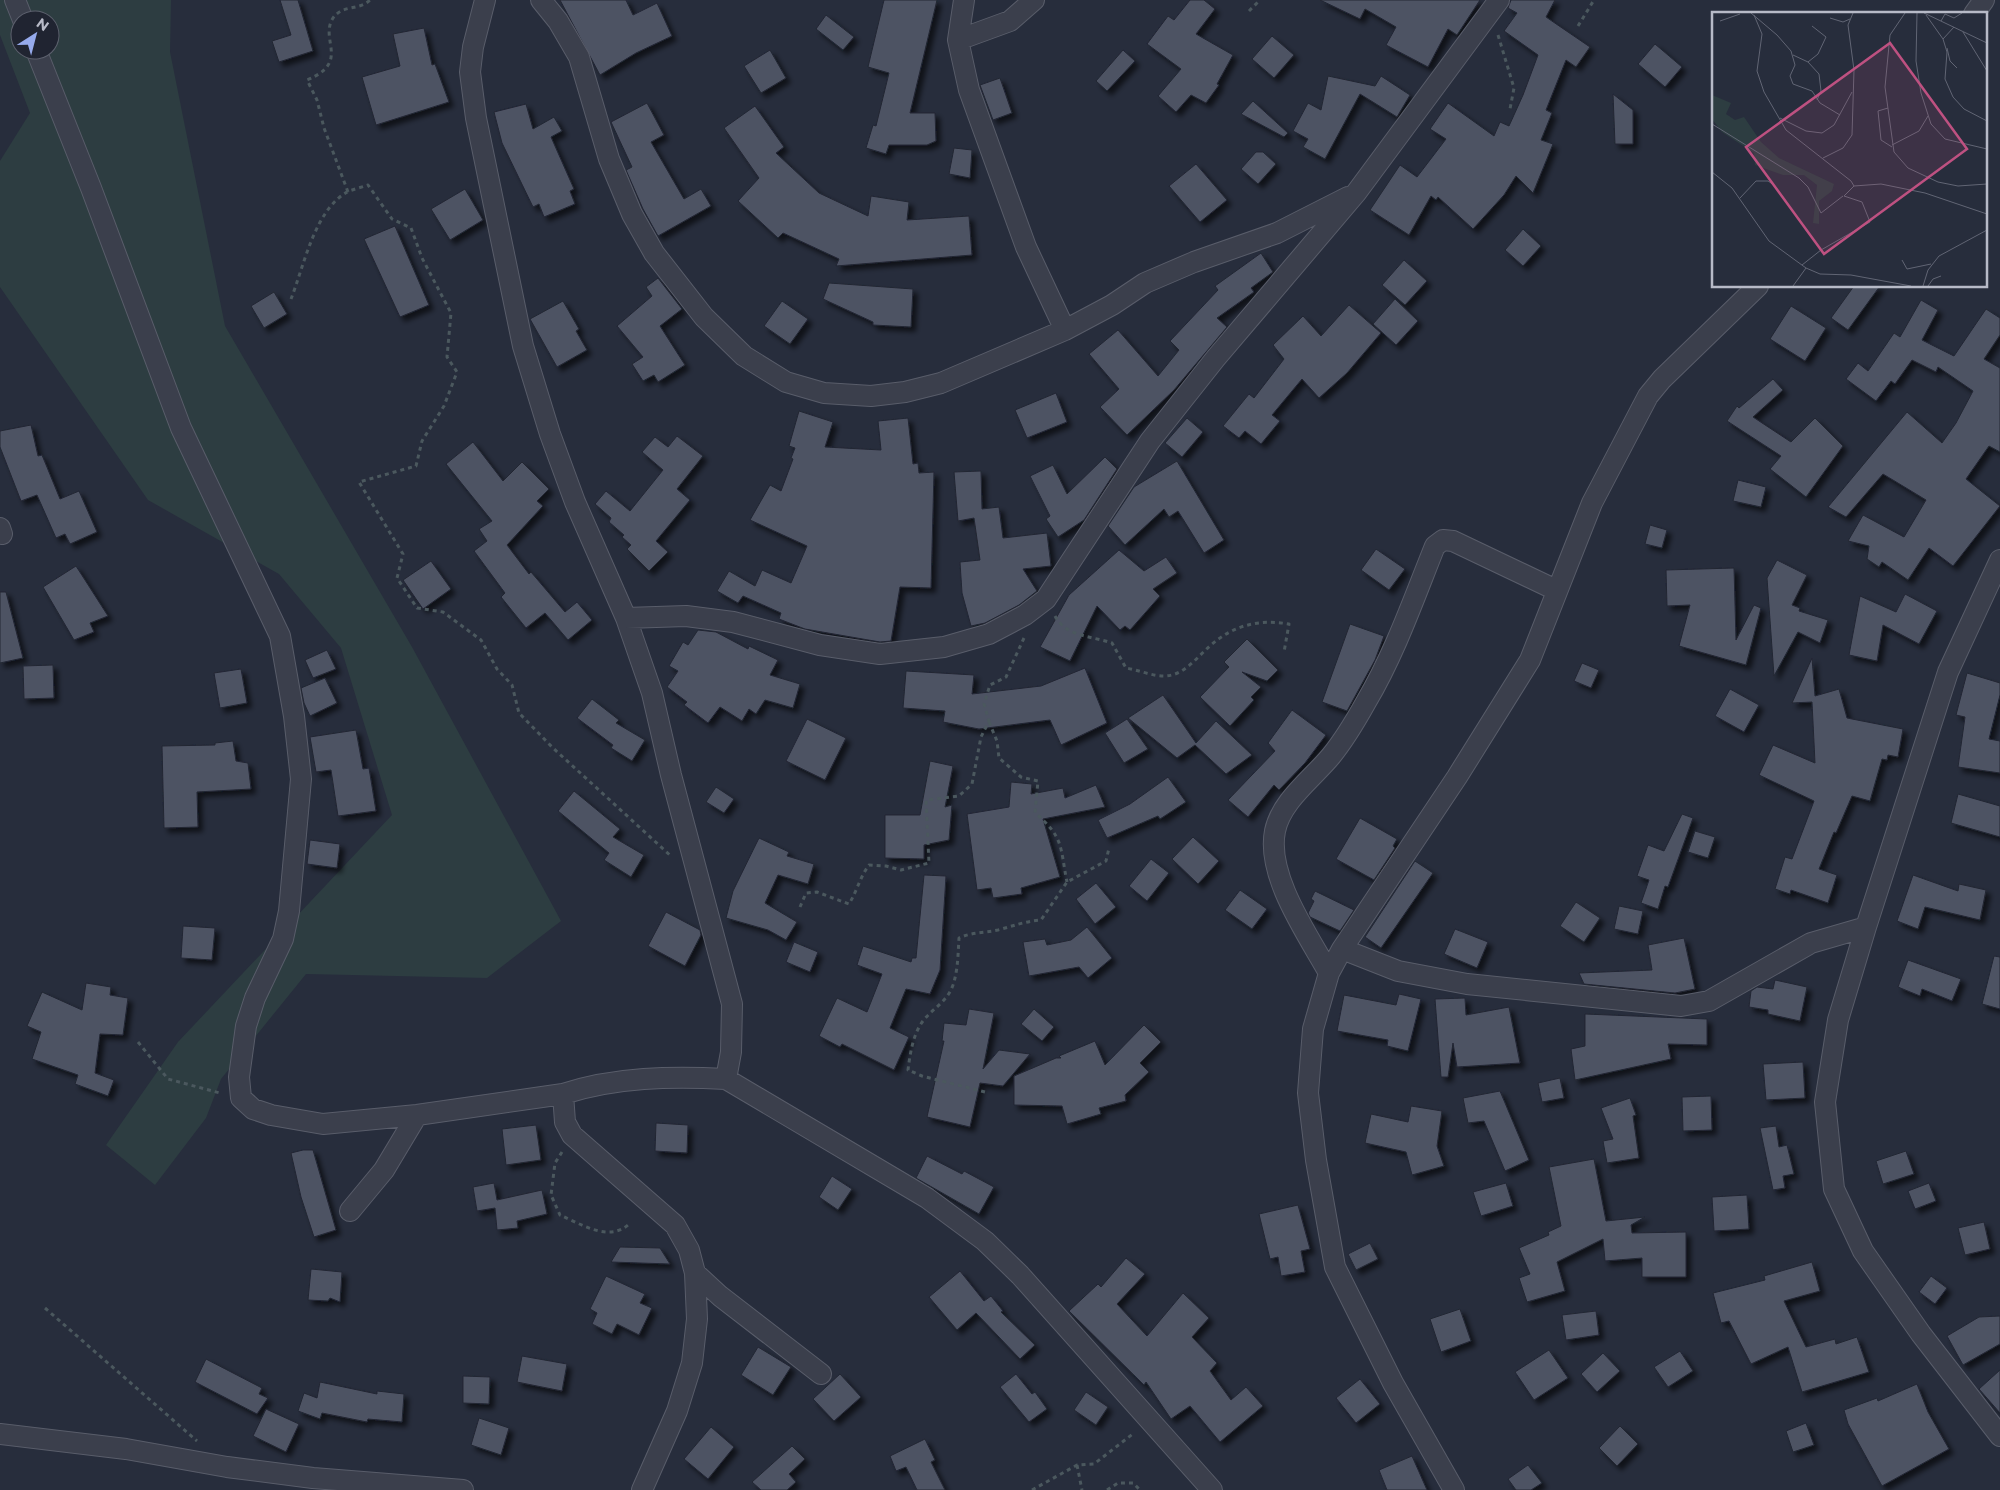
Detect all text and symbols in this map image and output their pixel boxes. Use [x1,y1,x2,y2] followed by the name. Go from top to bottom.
[10,10,60,60] north arrow
[1712,12,1988,288] inset map
[33,14,53,35] text: N

